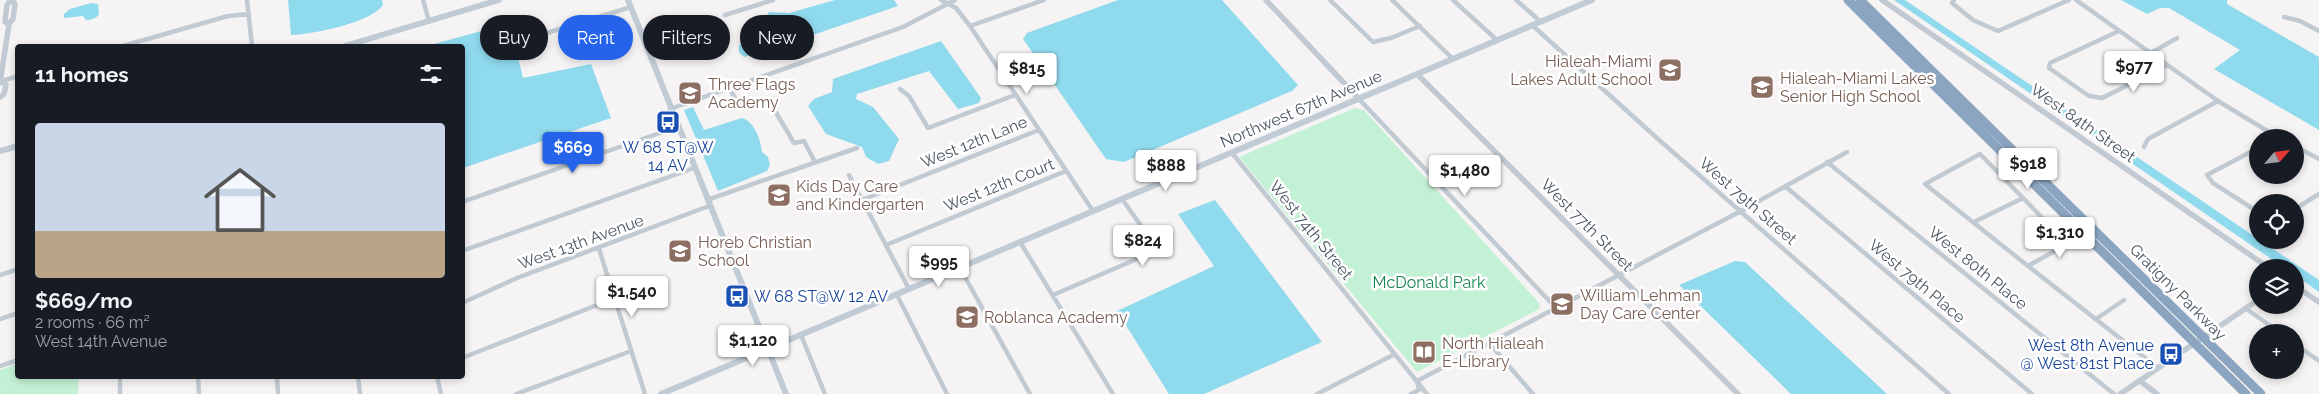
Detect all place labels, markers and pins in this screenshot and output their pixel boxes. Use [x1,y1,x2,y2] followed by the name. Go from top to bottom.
[2104,51,2164,93] pin: $977
[997,52,1057,95] pin: $815
[1510,52,1653,89] place label: Hialeah-Miami Lakes Adult School
[1657,57,1683,83] school or university icon: Hialeah-Miami Lakes Adult School
[1780,69,1935,106] place label: Hialeah-Miami Lakes Senior High School
[1749,74,1775,100] school or university icon: Hialeah-Miami Lakes Senior High School
[708,75,796,112] place label: Three Flags Academy
[677,80,703,106] school or university icon: Three Flags Academy
[655,109,681,135] bus stop icon: W 68 ST@W 14 AV
[543,132,603,174] pin: $669
[622,138,714,175] place label: W 68 ST@W 14 AV
[1998,148,2058,190] pin: $918
[1136,150,1196,192] pin: $888
[1424,154,1506,197] pin: $1,480
[796,177,924,214] place label: Kids Day Care and Kindergarten
[766,182,792,208] school or university icon: Kids Day Care and Kindergarten
[2019,216,2101,259] pin: $1,310
[1113,224,1173,267] pin: $824
[698,233,812,270] place label: Horeb Christian School
[667,238,693,264] school or university icon: Horeb Christian School
[909,246,969,288] pin: $995
[591,276,673,318] pin: $1,540
[724,283,750,309] bus stop icon: W 68 ST@W 12 AV
[1580,286,1701,323] place label: William Lehman Day Care Center
[754,287,888,306] place label: W 68 ST@W 12 AV
[1549,291,1575,317] school or university icon: William Lehman Day Care Center
[954,304,980,330] school or university icon: Roblanca Academy
[984,308,1128,327] place label: Roblanca Academy
[712,324,794,367] pin: $1,120
[1442,334,1544,371] place label: North Hialeah E-Library
[2020,336,2154,373] place label: West 8th Avenue @ West 81st Place
[1411,339,1437,365] library icon: North Hialeah E-Library
[2158,341,2184,367] bus stop icon: West 8th Avenue @ West 81st Place

